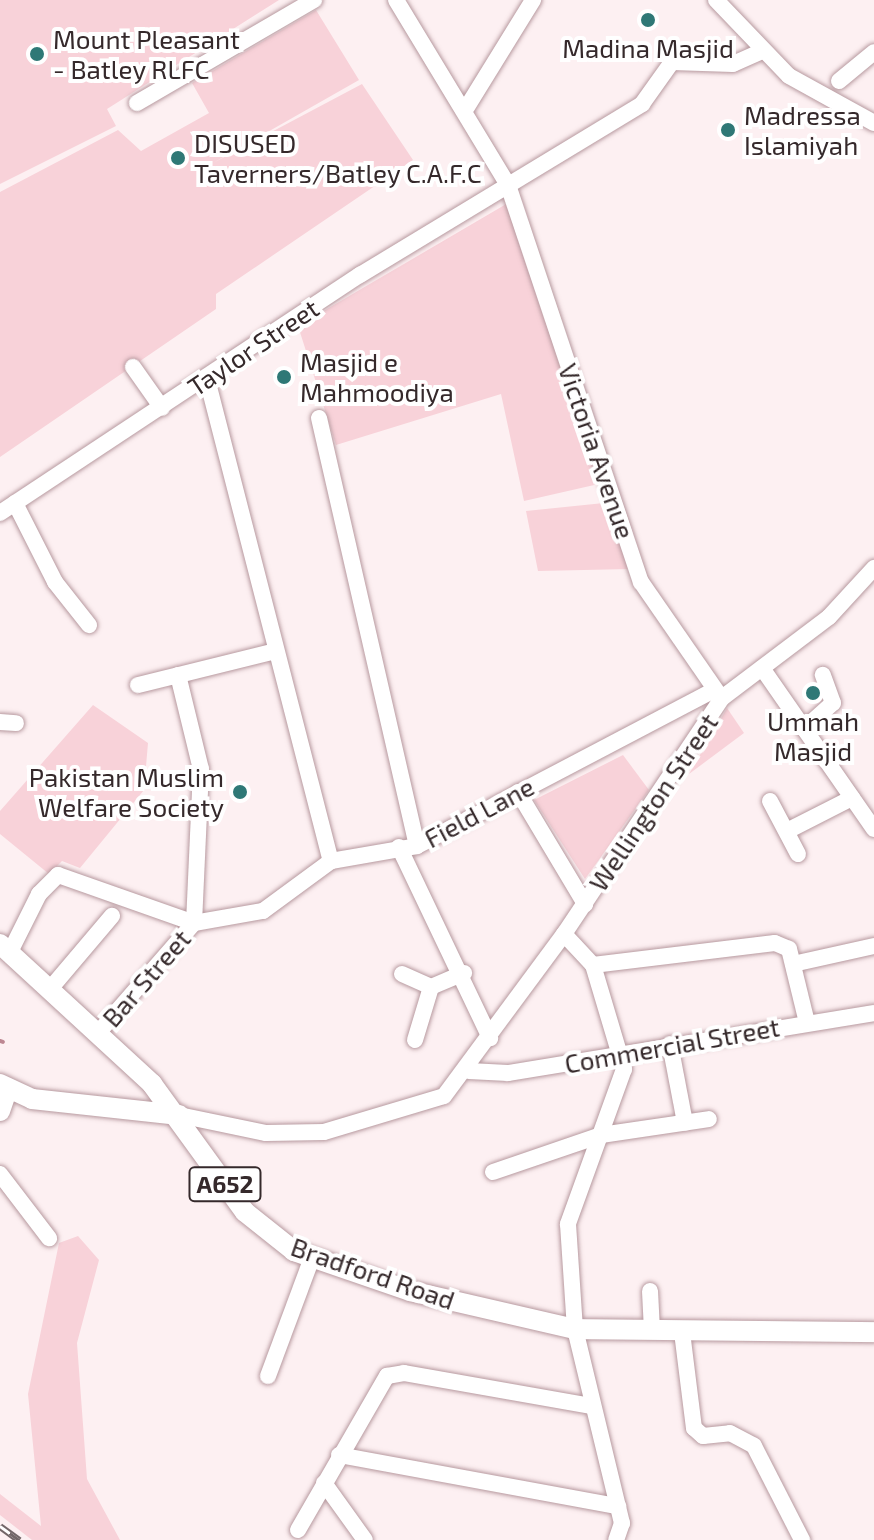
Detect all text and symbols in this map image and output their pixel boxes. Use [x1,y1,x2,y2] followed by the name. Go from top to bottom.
[639,11,657,29] marker: Madina Masjid
[53,23,240,84] place label: Mount Pleasant - Batley RLFC
[562,32,734,64] place label: Madina Masjid
[28,45,46,63] marker: Mount Pleasant - Batley RLFC
[744,99,861,160] place label: Madressa Islamiyah
[719,121,737,139] marker: Madressa Islamiyah
[194,127,482,188] place label: DISUSED Taverners/Batley C.A.F.C
[169,149,187,167] marker: DISUSED Taverners/Batley C.A.F.C
[181,292,325,402] street label: Taylor Street
[300,346,454,408] place label: Masjid e Mahmoodiya
[552,359,642,543] street label: Victoria Avenue
[275,368,293,386] marker: Masjid e Mahmoodiya
[804,684,822,702] marker: Ummah Masjid
[767,705,859,766] place label: Ummah Masjid
[582,707,724,897] street label: Wellington Street
[29,761,224,822] place label: Pakistan Muslim Welfare Society
[419,770,539,854] street label: Field Lane
[231,783,249,801] marker: Pakistan Muslim Welfare Society
[95,923,197,1033] street label: Bar Street
[562,1011,782,1079] street label: Commercial Street
[187,1164,263,1204] road number: A652
[287,1230,459,1316] street label: Bradford Road

